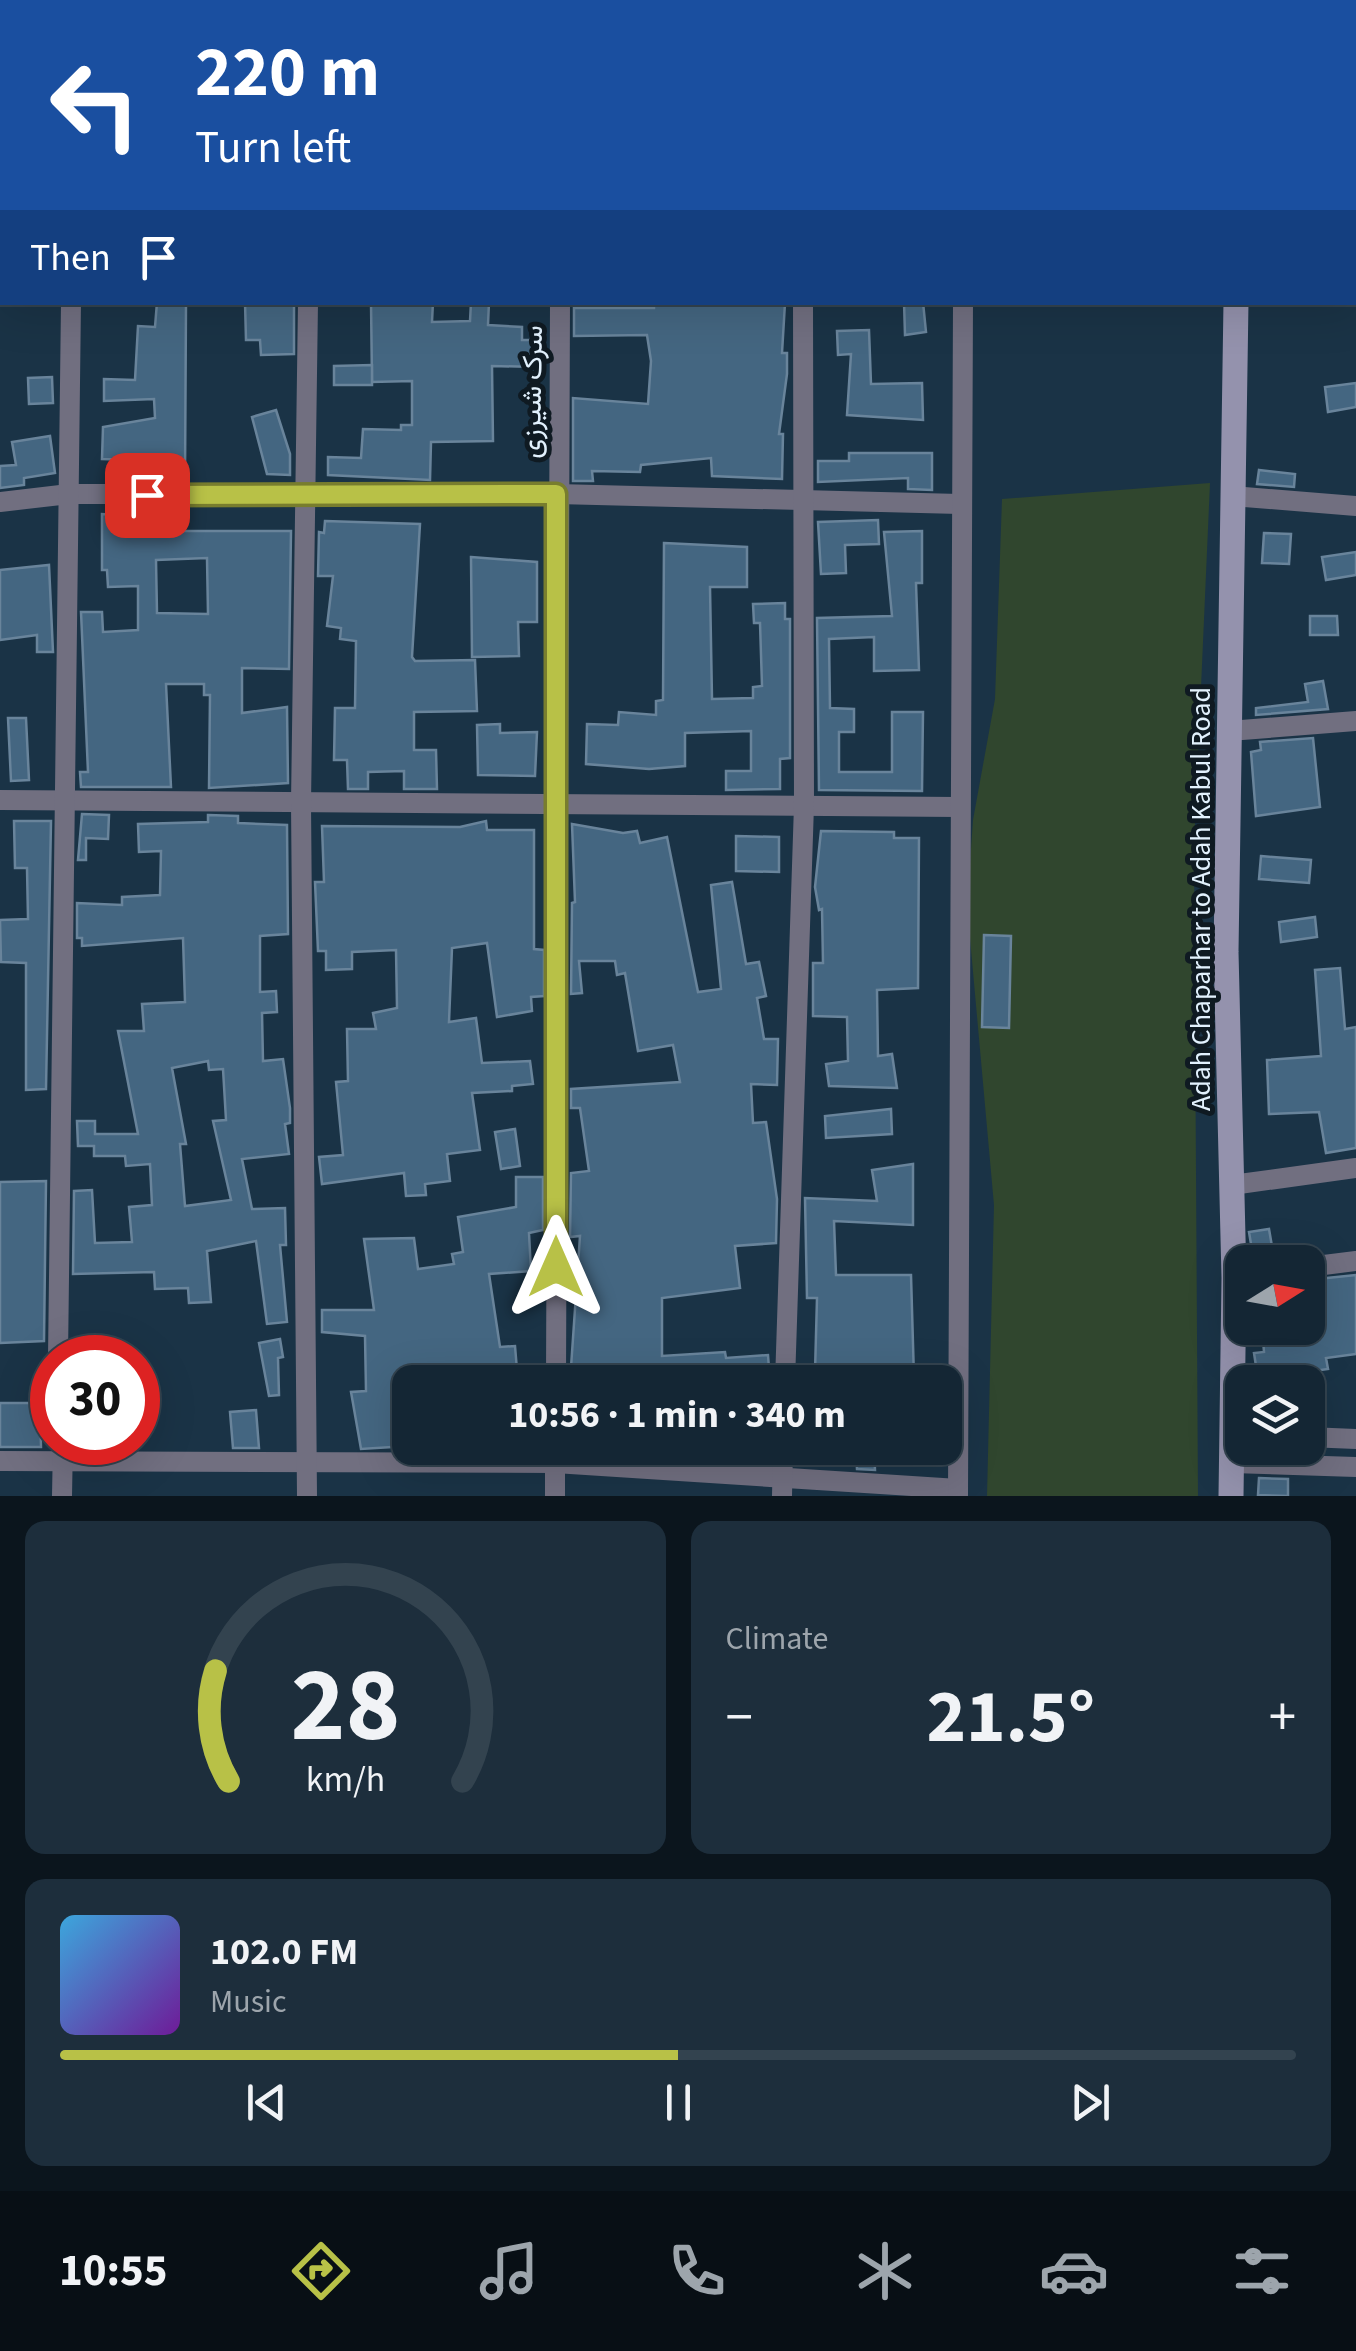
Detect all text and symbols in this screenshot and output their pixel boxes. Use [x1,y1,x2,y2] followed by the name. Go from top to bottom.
[195,23,380,123] text: 220 m
[30,40,160,170] icon: left
[195,116,351,180] text: Turn left
[131,230,186,285] icon: arrive
[30,231,111,285] text: Then
[511,325,553,459] street label: سرک شیرزی
[105,453,190,538] pin
[120,468,175,523] icon: arrive
[1181,687,1221,1111] street label: Adah Chaparhar to Adah Kabul Road
[504,1215,608,1319] position arrow
[1225,1245,1325,1345] north arrow
[1225,1245,1325,1465] map controls
[30,1335,160,1465] speed limit sign: 30
[1225,1365,1325,1465] button: layers
[508,1388,846,1442] text: 10:56 · 1 min · 340 m
[726,1616,828,1662] text: Climate
[290,1633,400,1781] text: 28
[926,1664,1095,1771] text: 21.5°
[726,1679,753,1757] text: −
[1269,1679,1296,1757] text: +
[306,1754,385,1805] text: km/h
[210,1925,358,1979] text: 102.0 FM
[210,1979,287,2025] text: Music
[239,2075,294,2130] icon: previous
[651,2075,706,2130] icon: pause
[1063,2075,1118,2130] icon: next
[286,2236,356,2306] icon: directions
[474,2236,544,2306] icon: music
[662,2236,732,2306] icon: phone
[850,2236,920,2306] icon: climate
[1039,2236,1109,2306] icon: car
[1227,2236,1297,2306] icon: filters
[59,2239,168,2303] text: 10:55

